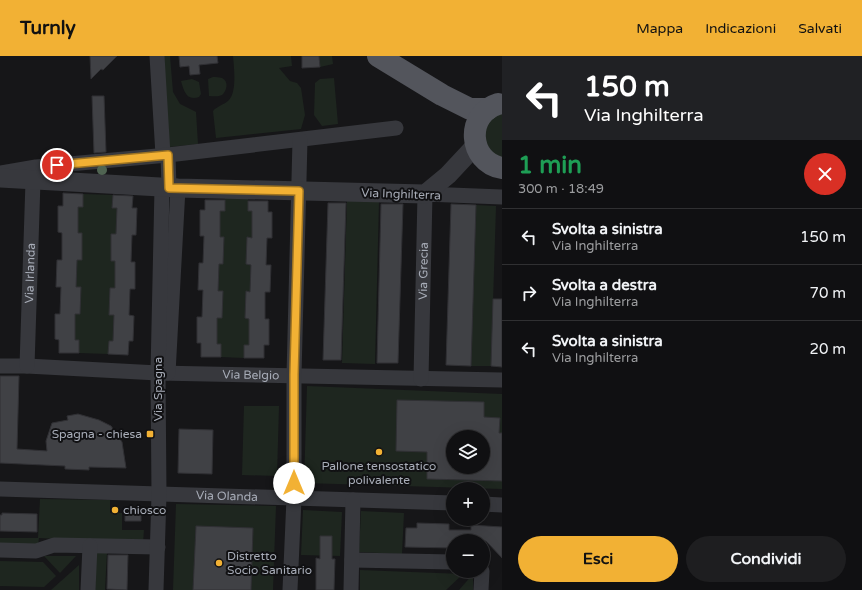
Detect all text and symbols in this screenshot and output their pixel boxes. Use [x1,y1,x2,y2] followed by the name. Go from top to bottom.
[20,17,76,39] text: Turnly
[636,20,683,37] text: Mappa
[705,20,776,37] text: Indicazioni
[798,20,842,37] text: Salvati
[584,70,670,104] text: 150 m
[518,72,570,124] icon: left
[584,104,704,126] text: Via Inghilterra
[40,148,74,182] pin
[518,151,582,180] text: 1 min
[804,153,846,195] button: close
[46,154,68,176] icon: arrive
[518,181,604,197] text: 300 m · 18:49
[361,186,441,202] street label: Via Inghilterra
[552,220,663,238] text: Svolta a sinistra
[518,226,540,248] icon: left
[800,228,846,246] text: 150 m
[552,238,638,254] text: Via Inghilterra
[416,242,431,300] street label: Via Grecia
[22,243,38,303] street label: Via Irlanda
[552,276,657,294] text: Svolta a destra
[518,282,540,304] icon: right
[809,284,846,302] text: 70 m
[552,294,638,310] text: Via Inghilterra
[552,332,663,350] text: Svolta a sinistra
[518,338,540,360] icon: left
[809,340,846,358] text: 20 m
[552,350,638,366] text: Via Inghilterra
[151,357,165,421] street label: Via Spagna
[222,367,279,382] street label: Via Belgio
[52,427,142,441] place label: Spagna - chiesa
[145,429,155,439] marker: Spagna - chiesa
[446,430,490,578] map controls
[446,430,490,474] button: layers
[374,447,384,457] marker: Pallone tensostatico polivalente
[322,459,436,487] place label: Pallone tensostatico polivalente
[273,462,315,504] position arrow
[446,482,490,526] button: +
[196,488,258,504] street label: Via Olanda
[123,503,166,517] place label: chiosco
[110,505,120,515] marker: chiosco
[446,534,490,578] button: −
[518,536,678,582] button: Esci
[686,536,846,582] button: Condividi
[227,549,312,577] place label: Distretto Socio Sanitario
[214,558,224,568] marker: Distretto Socio Sanitario

